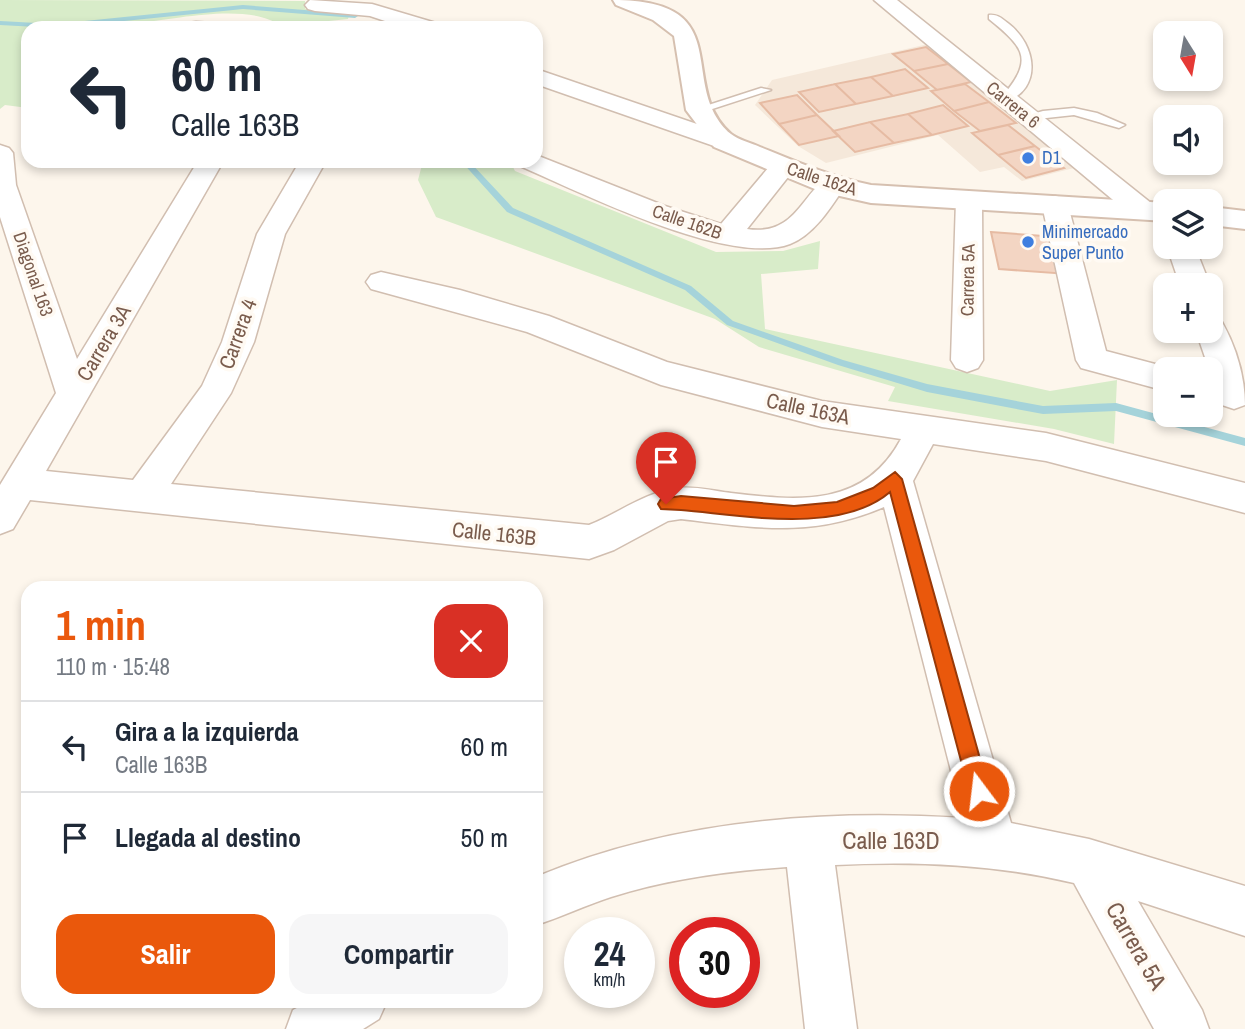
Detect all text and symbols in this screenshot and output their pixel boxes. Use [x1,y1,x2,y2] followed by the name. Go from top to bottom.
[1153,21,1223,91] north arrow
[1153,21,1223,427] map controls
[171,40,263,106] text: 60 m
[56,49,147,140] icon: left
[981,75,1045,134] street label: Carrera 6
[171,103,299,146] text: Calle 163B
[1153,105,1223,175] button: sound
[1042,145,1062,170] place label: D1
[1020,150,1036,166] marker: D1
[784,155,860,202] street label: Calle 162A
[1153,189,1223,259] button: layers
[649,198,726,245] street label: Calle 162B
[1042,219,1128,265] place label: Minimercado Super Punto
[7,228,60,319] street label: Diagonal 163
[1020,234,1036,250] marker: Minimercado Super Punto
[954,244,981,316] street label: Carrera 5A
[1153,273,1223,343] button: +
[211,294,264,373] street label: Carrera 4
[69,299,138,386] street label: Carrera 3A
[1153,357,1223,427] button: −
[764,386,853,432] street label: Calle 163A
[636,432,696,504] pin
[647,443,685,481] icon: arrive
[451,515,537,552] street label: Calle 163B
[56,597,146,653] text: 1 min
[434,604,508,678] button: close
[56,651,170,682] text: 110 m · 15:48
[115,714,299,749] text: Gira a la izquierda
[56,728,94,766] icon: left
[461,729,508,764] text: 60 m
[115,749,207,780] text: Calle 163B
[942,754,1016,828] position arrow
[56,819,94,857] icon: arrive
[115,820,301,855] text: Llegada al destino
[461,820,508,855] text: 50 m
[842,824,940,856] street label: Calle 163D
[1099,896,1175,996] street label: Carrera 5A
[56,914,275,994] button: Salir
[289,914,508,994] button: Compartir
[669,917,760,1008] speed limit sign: 30
[594,930,625,977] text: 24
[594,967,626,992] text: km/h

